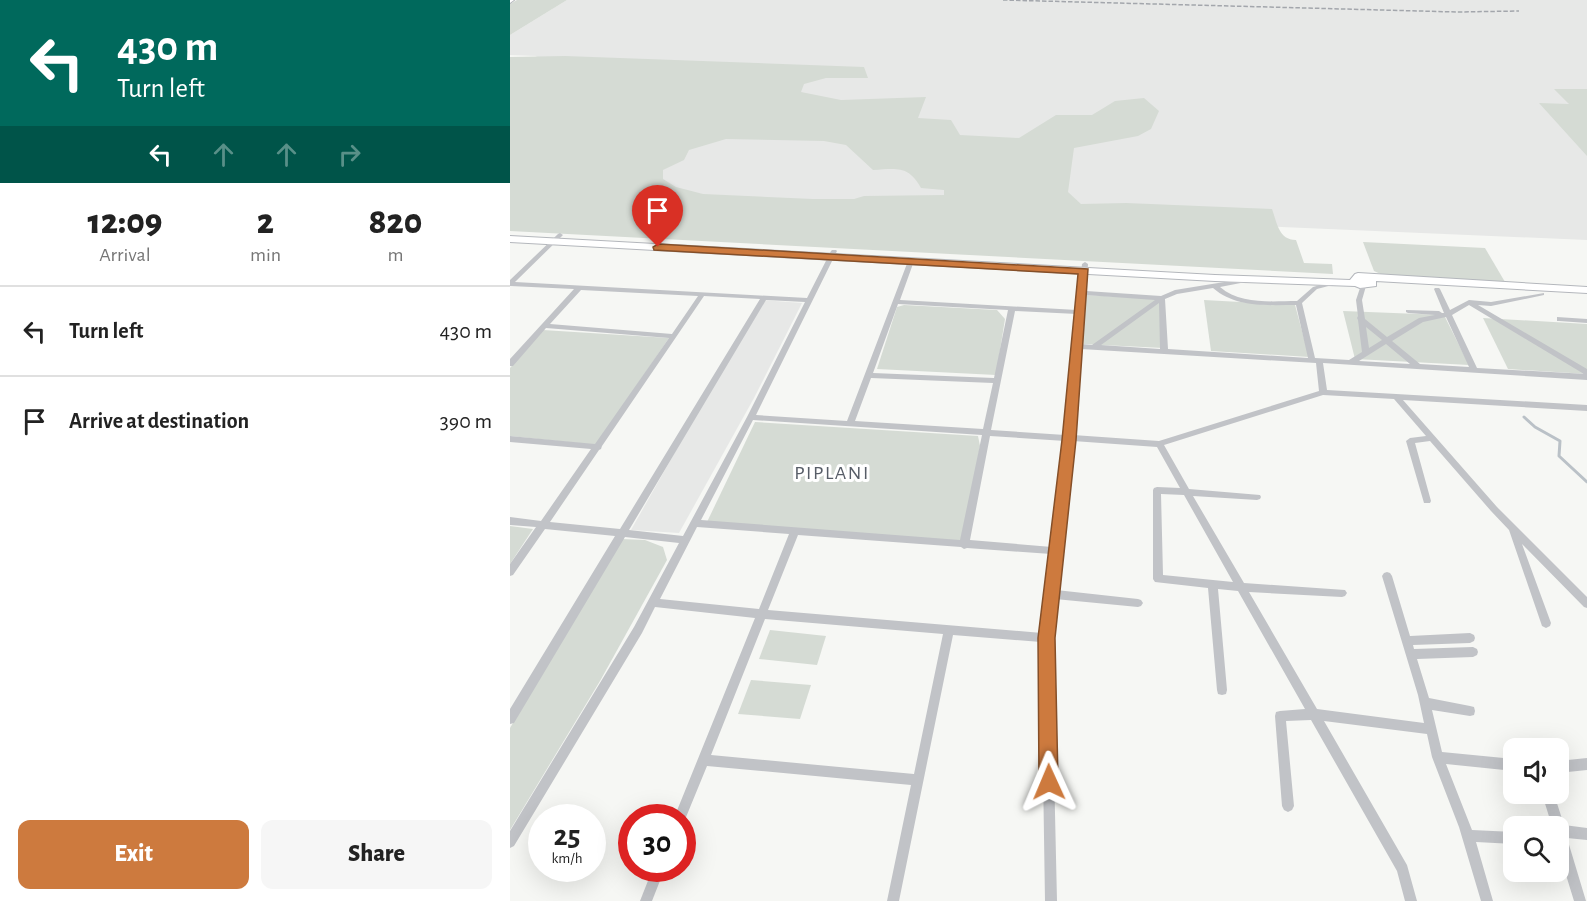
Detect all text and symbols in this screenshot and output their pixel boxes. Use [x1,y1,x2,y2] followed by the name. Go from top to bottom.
[18,24,96,102] icon: left
[117,26,218,68] text: 430 m
[117,75,205,102] text: Turn left
[144,138,177,171] icon: left
[207,138,240,171] icon: ahead
[270,138,303,171] icon: ahead
[333,138,366,171] icon: right
[632,185,683,247] pin
[641,194,674,227] icon: arrive
[87,204,162,240] text: 12:09
[257,204,274,240] text: 2
[369,204,423,240] text: 820
[99,245,151,265] text: Arrival
[250,245,281,265] text: min
[388,245,404,265] text: m
[18,315,51,348] icon: left
[69,320,143,342] text: Turn left
[440,320,492,342] text: 430 m
[18,405,51,438] icon: arrive
[69,410,249,432] text: Arrive at destination
[440,410,492,432] text: 390 m
[794,463,870,483] district label: PIPLANI
[1503,738,1569,882] map controls
[1503,738,1569,804] button: sound
[1017,750,1081,814] position arrow
[618,804,696,882] speed limit sign: 30
[1503,816,1569,882] button: search
[18,820,249,889] button: Exit
[261,820,492,889] button: Share
[553,821,581,851] text: 25
[552,851,582,866] text: km/h

